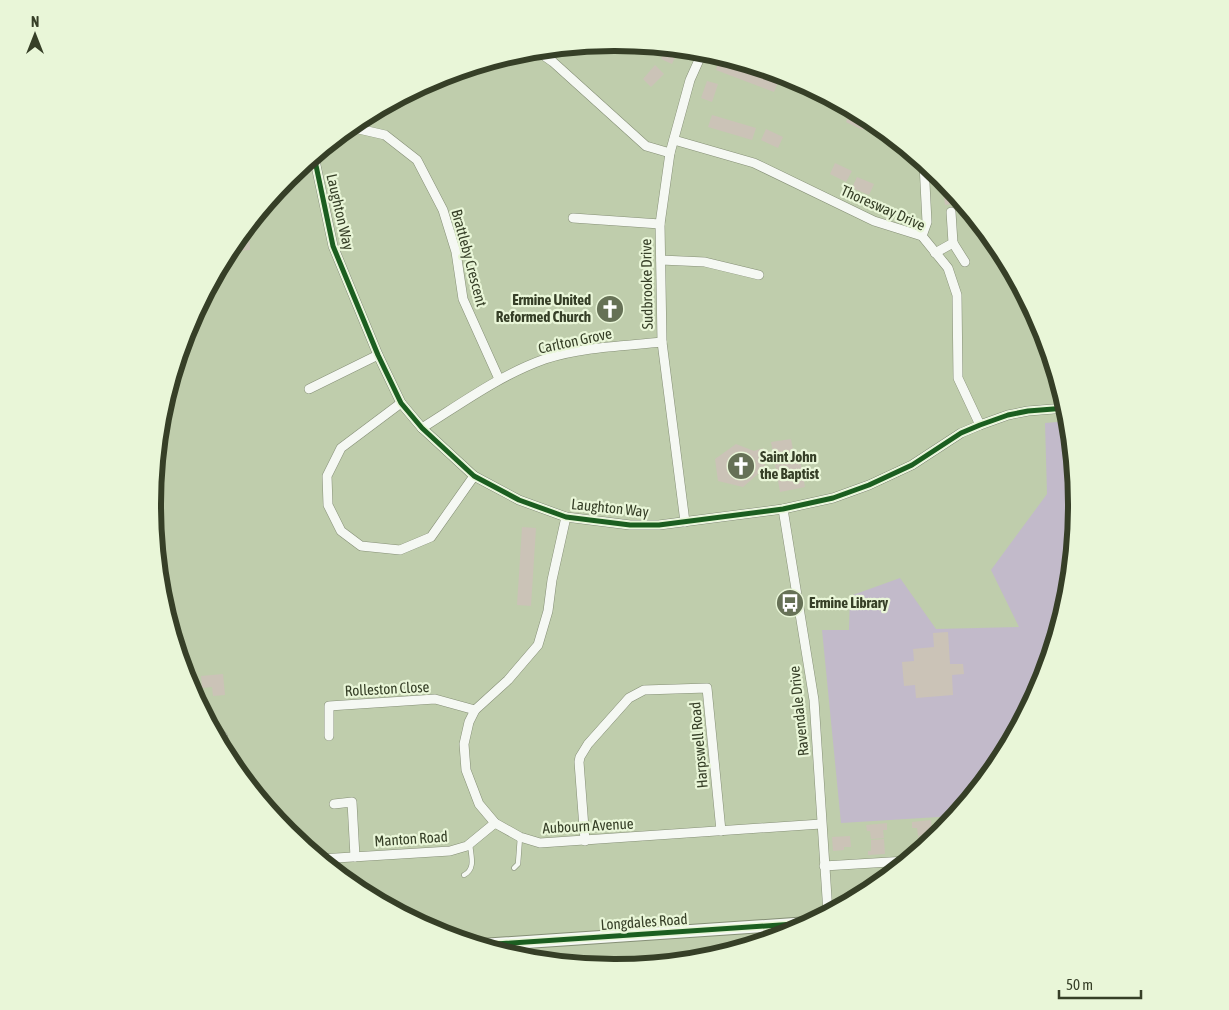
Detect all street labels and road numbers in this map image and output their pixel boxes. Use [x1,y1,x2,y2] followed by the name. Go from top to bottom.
[323,172,358,252] street label: Laughton Way
[839,181,928,234] street label: Thoresway Drive
[448,207,491,308] street label: Brattleby Crescent
[637,238,656,329] street label: Sudbrooke Drive
[537,324,613,357] street label: Carlton Grove
[570,495,650,520] street label: Laughton Way
[785,665,812,757] street label: Ravendale Drive
[344,678,430,699] street label: Rolleston Close
[686,701,711,789] street label: Harpswell Road
[542,815,634,836] street label: Aubourn Avenue
[374,827,448,850] street label: Manton Road
[600,910,688,933] street label: Longdales Road

